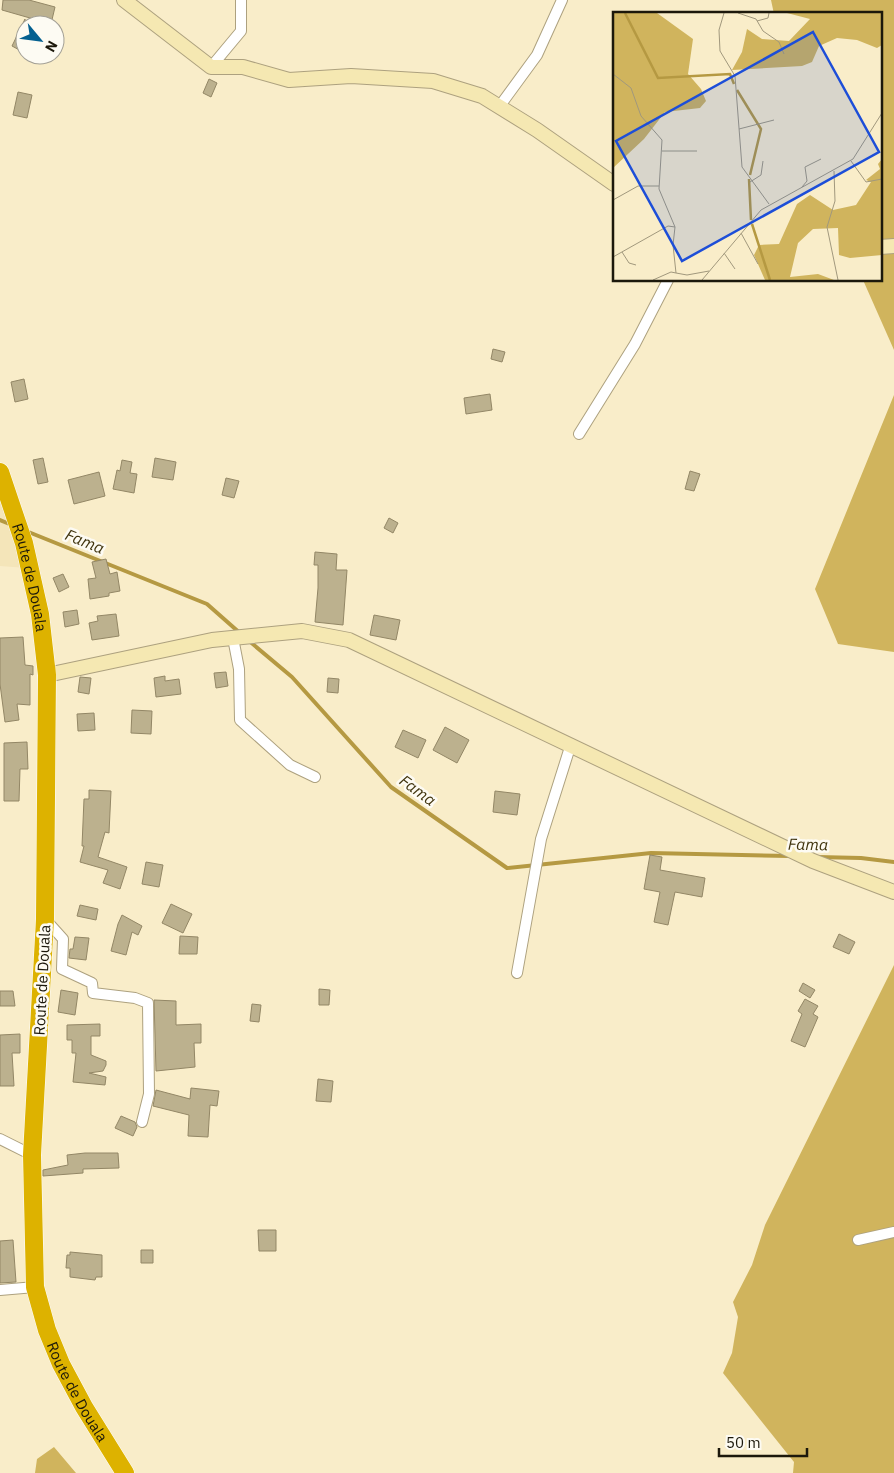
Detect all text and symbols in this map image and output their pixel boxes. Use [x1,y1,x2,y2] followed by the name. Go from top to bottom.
[613,12,882,281] inset map
[15,15,65,65] north arrow
[41,38,62,55] text: N
[8,521,51,633] street label: Route de Douala
[63,524,107,558] water label: Fama
[396,770,440,810] water label: Fama
[788,834,828,854] water label: Fama
[30,924,54,1036] street label: Route de Douala
[43,1339,113,1445] street label: Route de Douala
[719,1426,806,1458] scale bar
[726,1433,761,1452] text: 50 m

